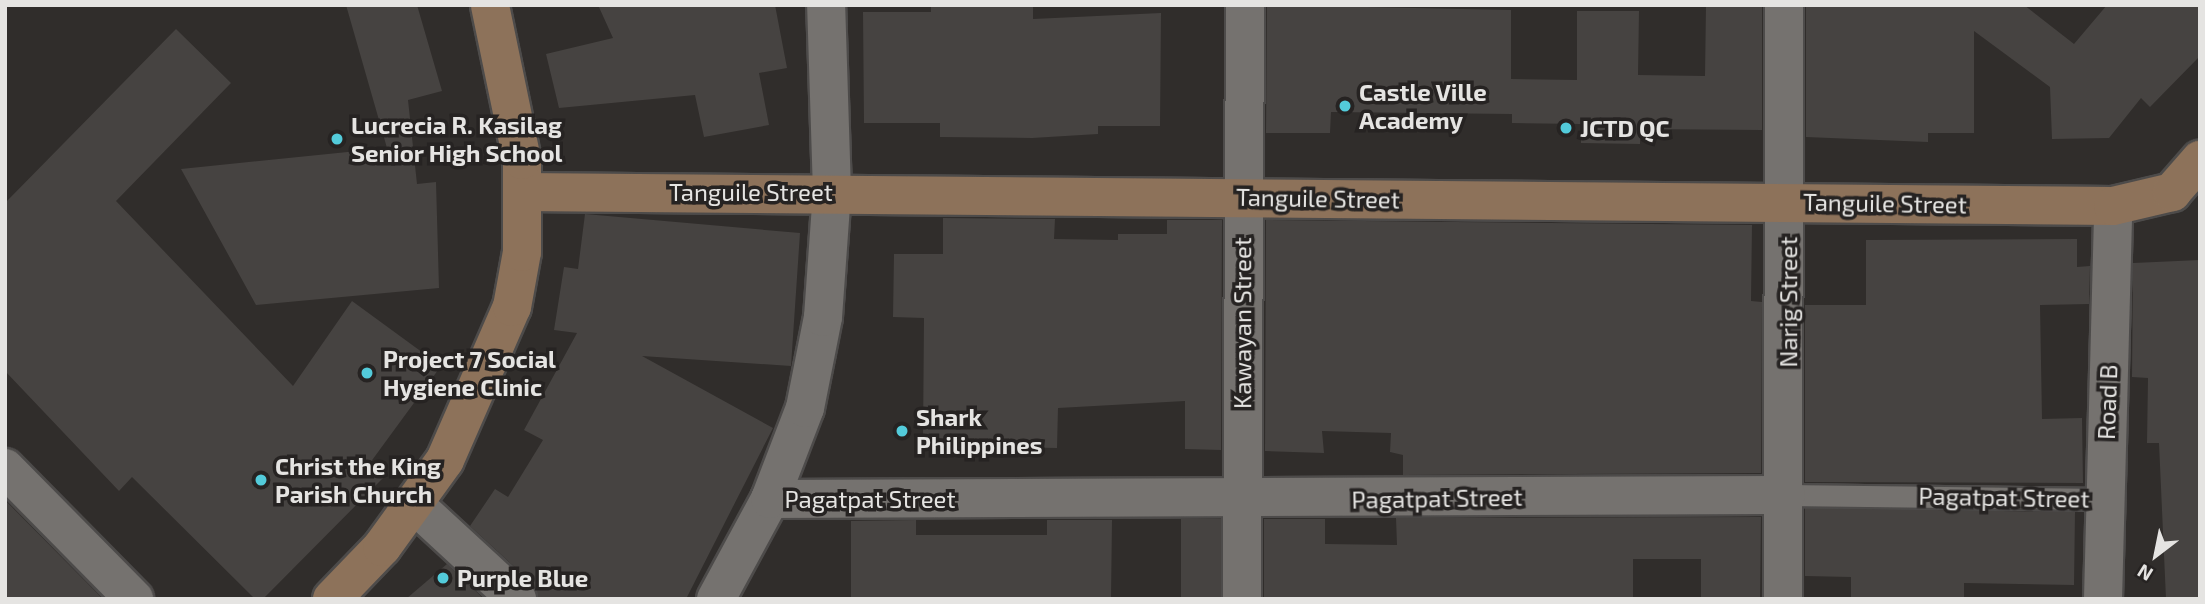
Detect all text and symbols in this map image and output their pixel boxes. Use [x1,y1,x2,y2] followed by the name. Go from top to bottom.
[1359,78,1487,134] place label: Castle Ville Academy
[1337,98,1353,114] marker: Castle Ville Academy
[351,111,563,167] place label: Lucrecia R. Kasilag Senior High School
[1580,114,1670,142] place label: JCTD QC
[1558,120,1574,136] marker: JCTD QC
[329,131,345,147] marker: Lucrecia R. Kasilag Senior High School
[669,178,833,206] street label: Tanguile Street
[1236,182,1400,214] street label: Tanguile Street
[1803,187,1967,219] street label: Tanguile Street
[1774,236,1802,368] street label: Narig Street
[1228,237,1256,409] street label: Kawayan Street
[383,345,556,401] place label: Project 7 Social Hygiene Clinic
[357,363,377,383] marker: Project 7 Social Hygiene Clinic
[2091,364,2123,440] street label: Road B
[916,403,1043,459] place label: Shark Philippines
[894,423,910,439] marker: Shark Philippines
[275,452,441,508] place label: Christ the King Parish Church
[253,472,269,488] marker: Christ the King Parish Church
[1918,481,2090,513] street label: Pagatpat Street
[1351,482,1523,514] street label: Pagatpat Street
[784,485,956,513] street label: Pagatpat Street
[2121,520,2191,590] north arrow
[2133,560,2157,587] text: N
[457,564,588,592] place label: Purple Blue
[435,570,451,586] marker: Purple Blue

